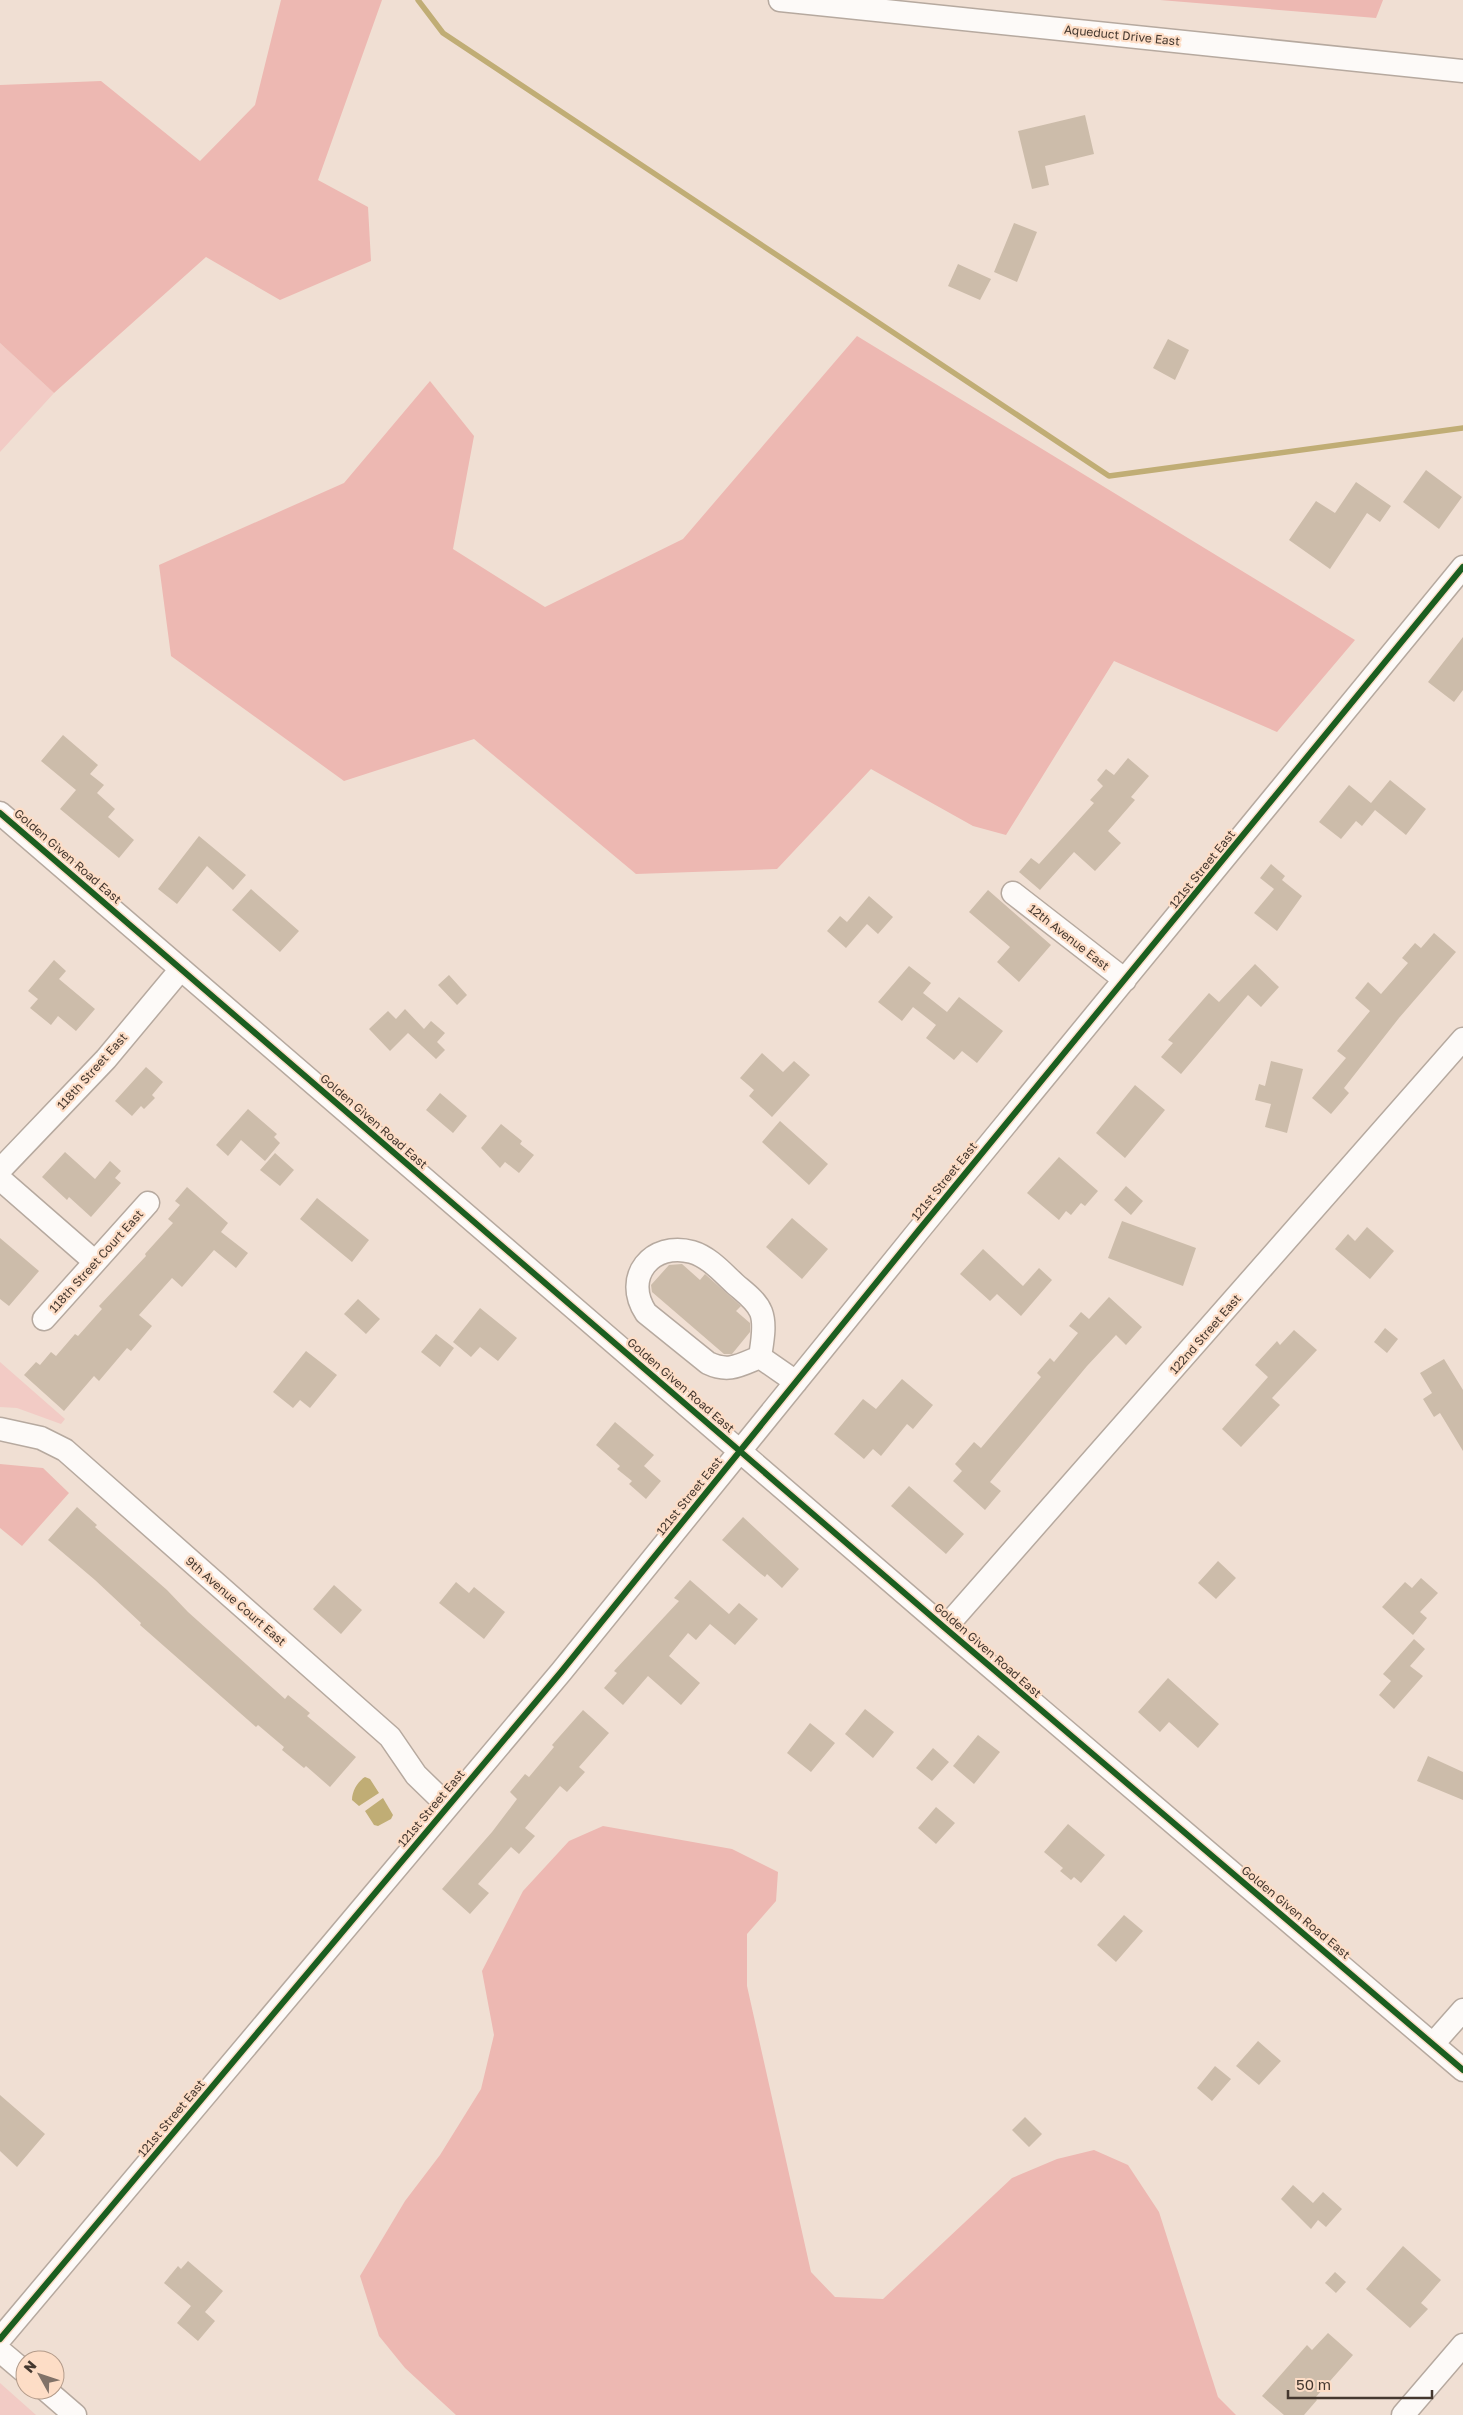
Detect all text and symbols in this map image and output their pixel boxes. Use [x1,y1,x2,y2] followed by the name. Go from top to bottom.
[1063,21,1181,49] street label: Aqueduct Drive East
[11,805,125,907] street label: Golden Given Road East
[1166,827,1238,911] street label: 121st Street East
[1026,901,1113,973] street label: 12th Avenue East
[54,1029,130,1112] street label: 118th Street East
[317,1070,431,1172] street label: Golden Given Road East
[908,1139,980,1223] street label: 121st Street East
[46,1206,146,1315] street label: 118th Street Court East
[1166,1291,1244,1377] street label: 122nd Street East
[624,1334,738,1436] street label: Golden Given Road East
[653,1454,725,1538] street label: 121st Street East
[183,1553,289,1649] street label: 9th Avenue Court East
[931,1599,1045,1701] street label: Golden Given Road East
[394,1766,468,1850] street label: 121st Street East
[1239,1862,1353,1962] street label: Golden Given Road East
[134,2076,208,2160] street label: 121st Street East
[15,2350,65,2400] north arrow
[20,2357,40,2376] text: N
[1288,2368,1432,2400] scale bar
[1296,2375,1331,2393] text: 50 m

